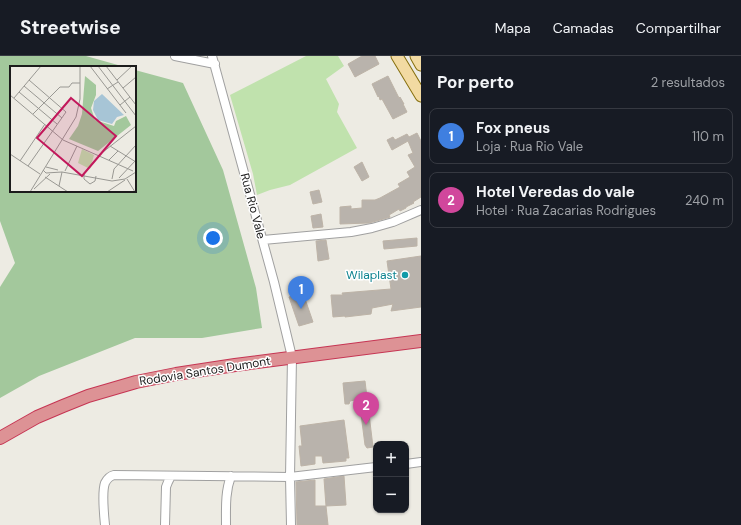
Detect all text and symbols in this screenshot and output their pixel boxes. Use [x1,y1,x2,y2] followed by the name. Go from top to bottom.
[20,15,121,40] text: Streetwise
[495,19,531,37] text: Mapa
[553,19,614,37] text: Camadas
[636,19,721,37] text: Compartilhar
[10,66,136,192] inset map
[437,71,514,93] text: Por perto
[651,74,725,91] text: 2 resultados
[476,118,550,138] text: Fox pneus
[449,128,453,145] text: 1
[692,128,724,145] text: 110 m
[476,138,583,155] text: Loja · Rua Rio Vale
[237,171,269,241] street label: Rua Rio Vale
[476,182,635,202] text: Hotel Veredas do vale
[447,192,455,209] text: 2
[685,192,724,209] text: 240 m
[476,202,656,219] text: Hotel · Rua Zacarias Rodrigues
[203,228,223,248] your location
[346,267,397,283] place label: Wilaplast
[400,270,410,280] marker: Wilaplast
[288,276,314,309] pin: 1
[138,353,272,389] street label: Rodovia Santos Dumont
[353,392,379,425] pin: 2
[373,441,409,513] map controls
[373,441,409,477] button: +
[373,477,409,513] button: −

